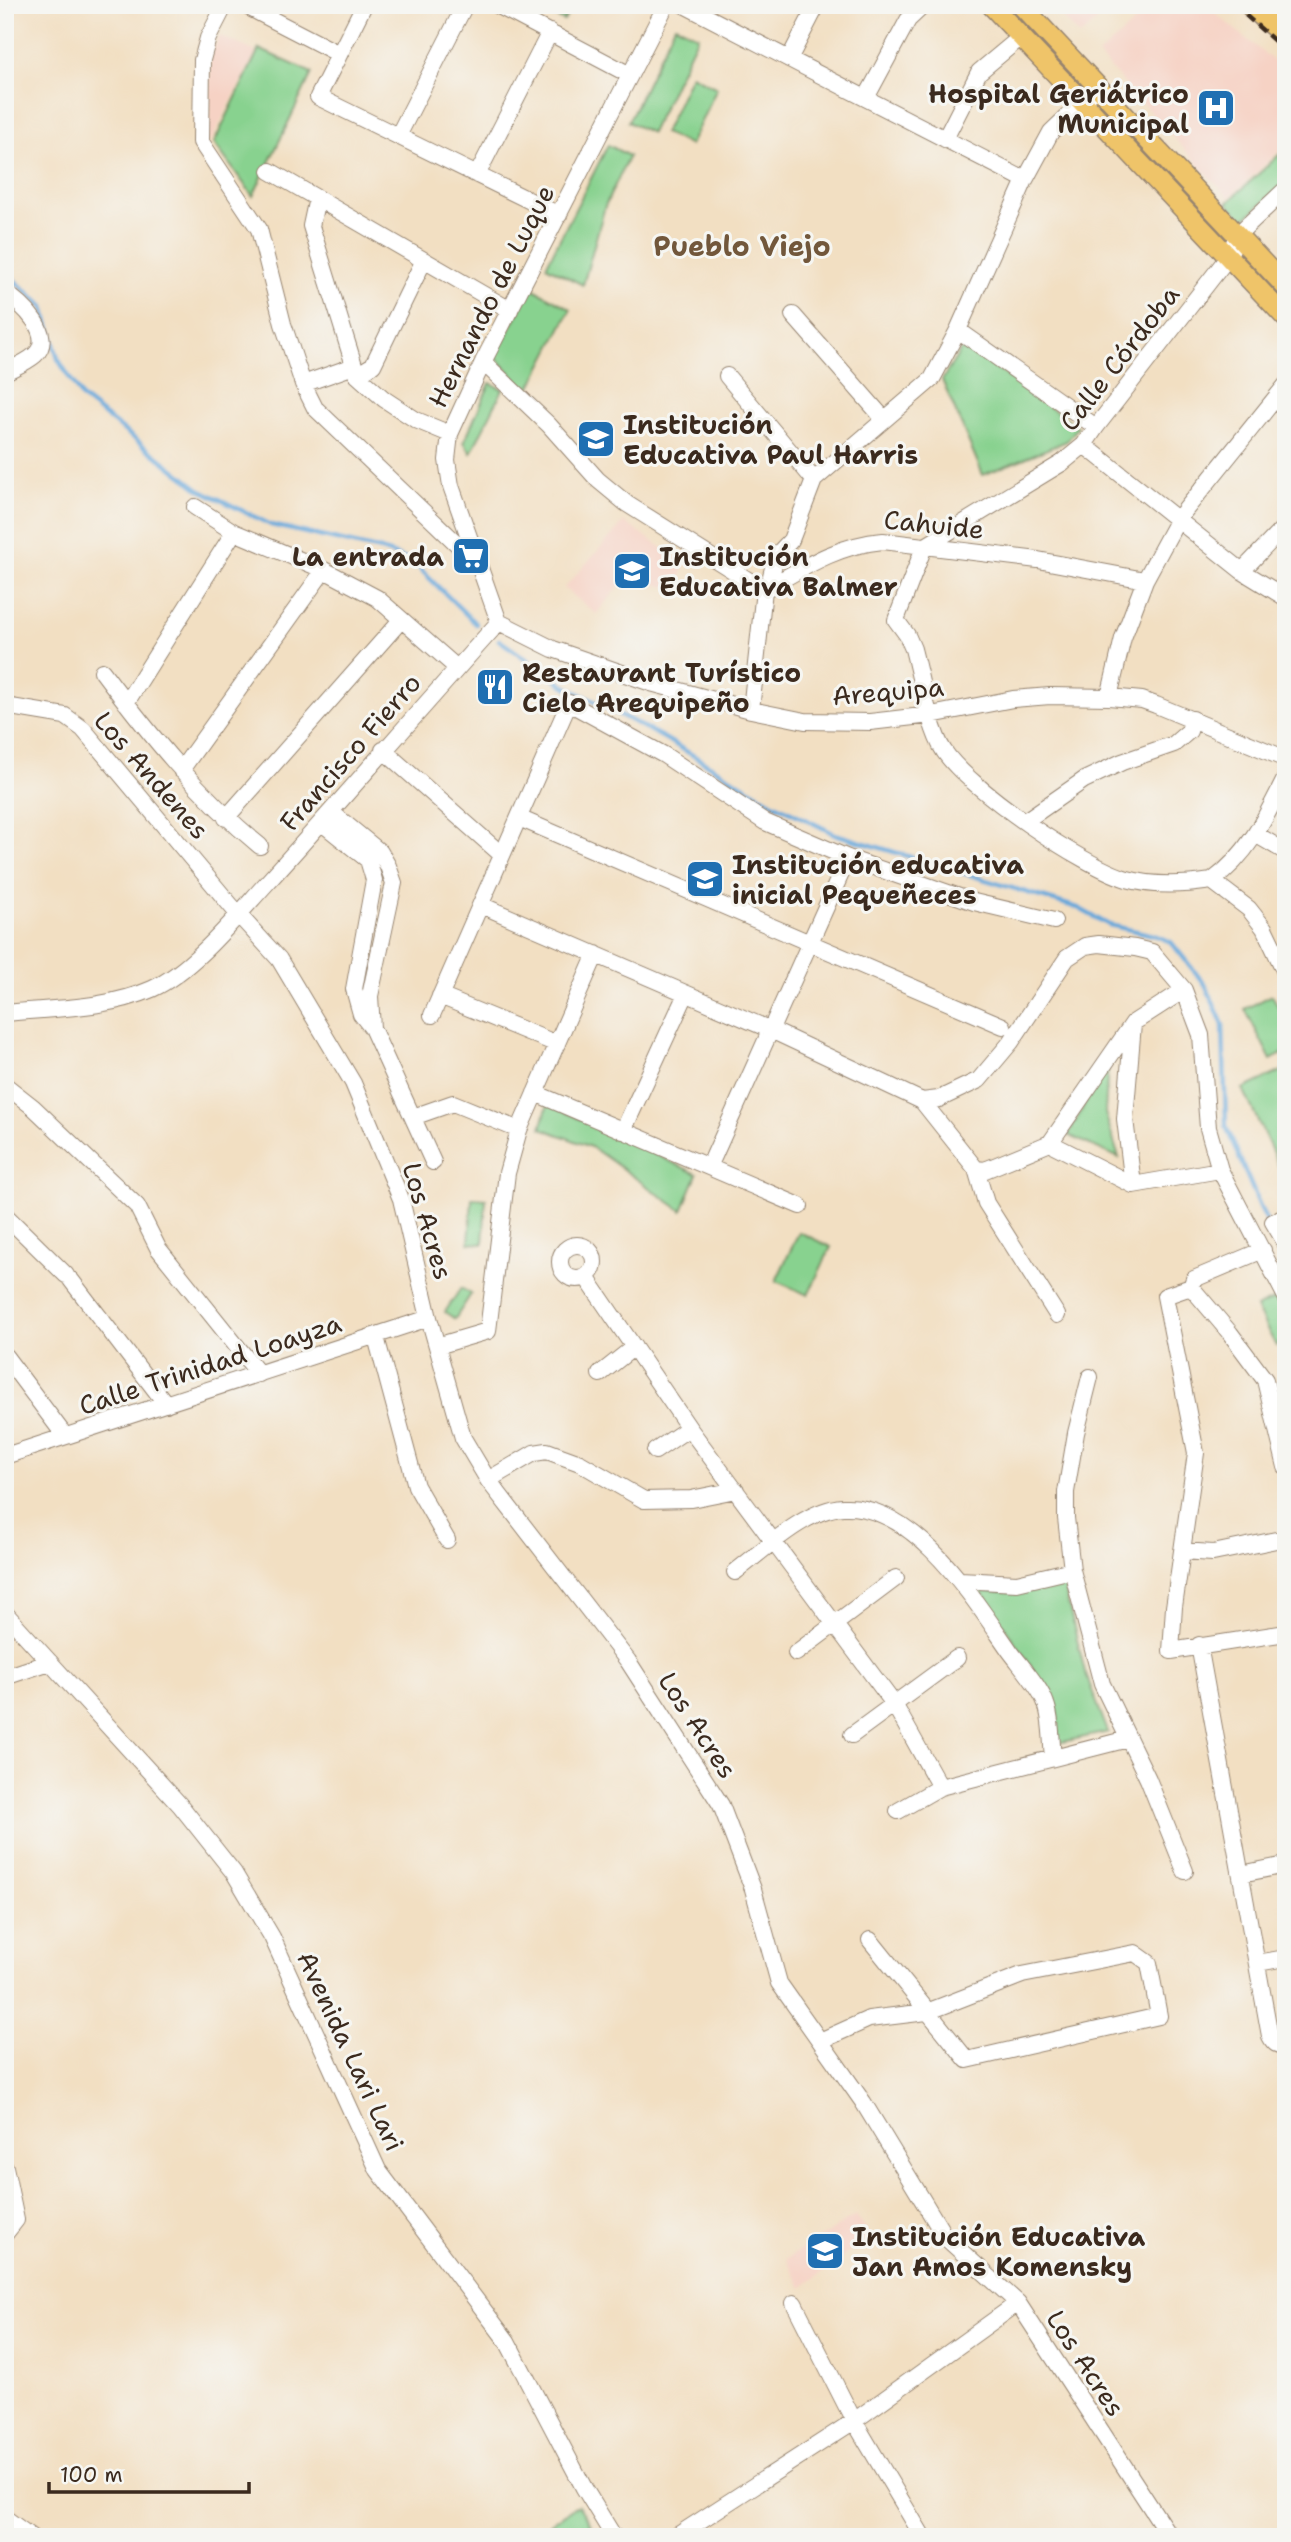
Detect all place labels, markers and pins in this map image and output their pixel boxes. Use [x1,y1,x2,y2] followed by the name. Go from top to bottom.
[928,76,1189,141] place label: Hospital Geriátrico Municipal
[1195,87,1237,129] hospital icon: Hospital Geriátrico Municipal
[623,407,918,472] place label: Institución Educativa Paul Harris
[575,418,617,460] school or university icon: Institución Educativa Paul Harris
[450,535,492,577] supermarket icon: La entrada
[292,539,444,574] place label: La entrada
[659,539,898,604] place label: Institución Educativa Balmer
[611,550,653,592] school or university icon: Institución Educativa Balmer
[522,655,801,720] place label: Restaurant Turístico Cielo Arequipeño
[474,666,516,708] restaurant icon: Restaurant Turístico Cielo Arequipeño
[732,847,1024,912] place label: Institución educativa inicial Pequeñeces
[684,858,726,900] school or university icon: Institución educativa inicial Pequeñeces
[852,2219,1146,2284] place label: Institución Educativa Jan Amos Komensky
[804,2230,846,2272] school or university icon: Institución Educativa Jan Amos Komensky

